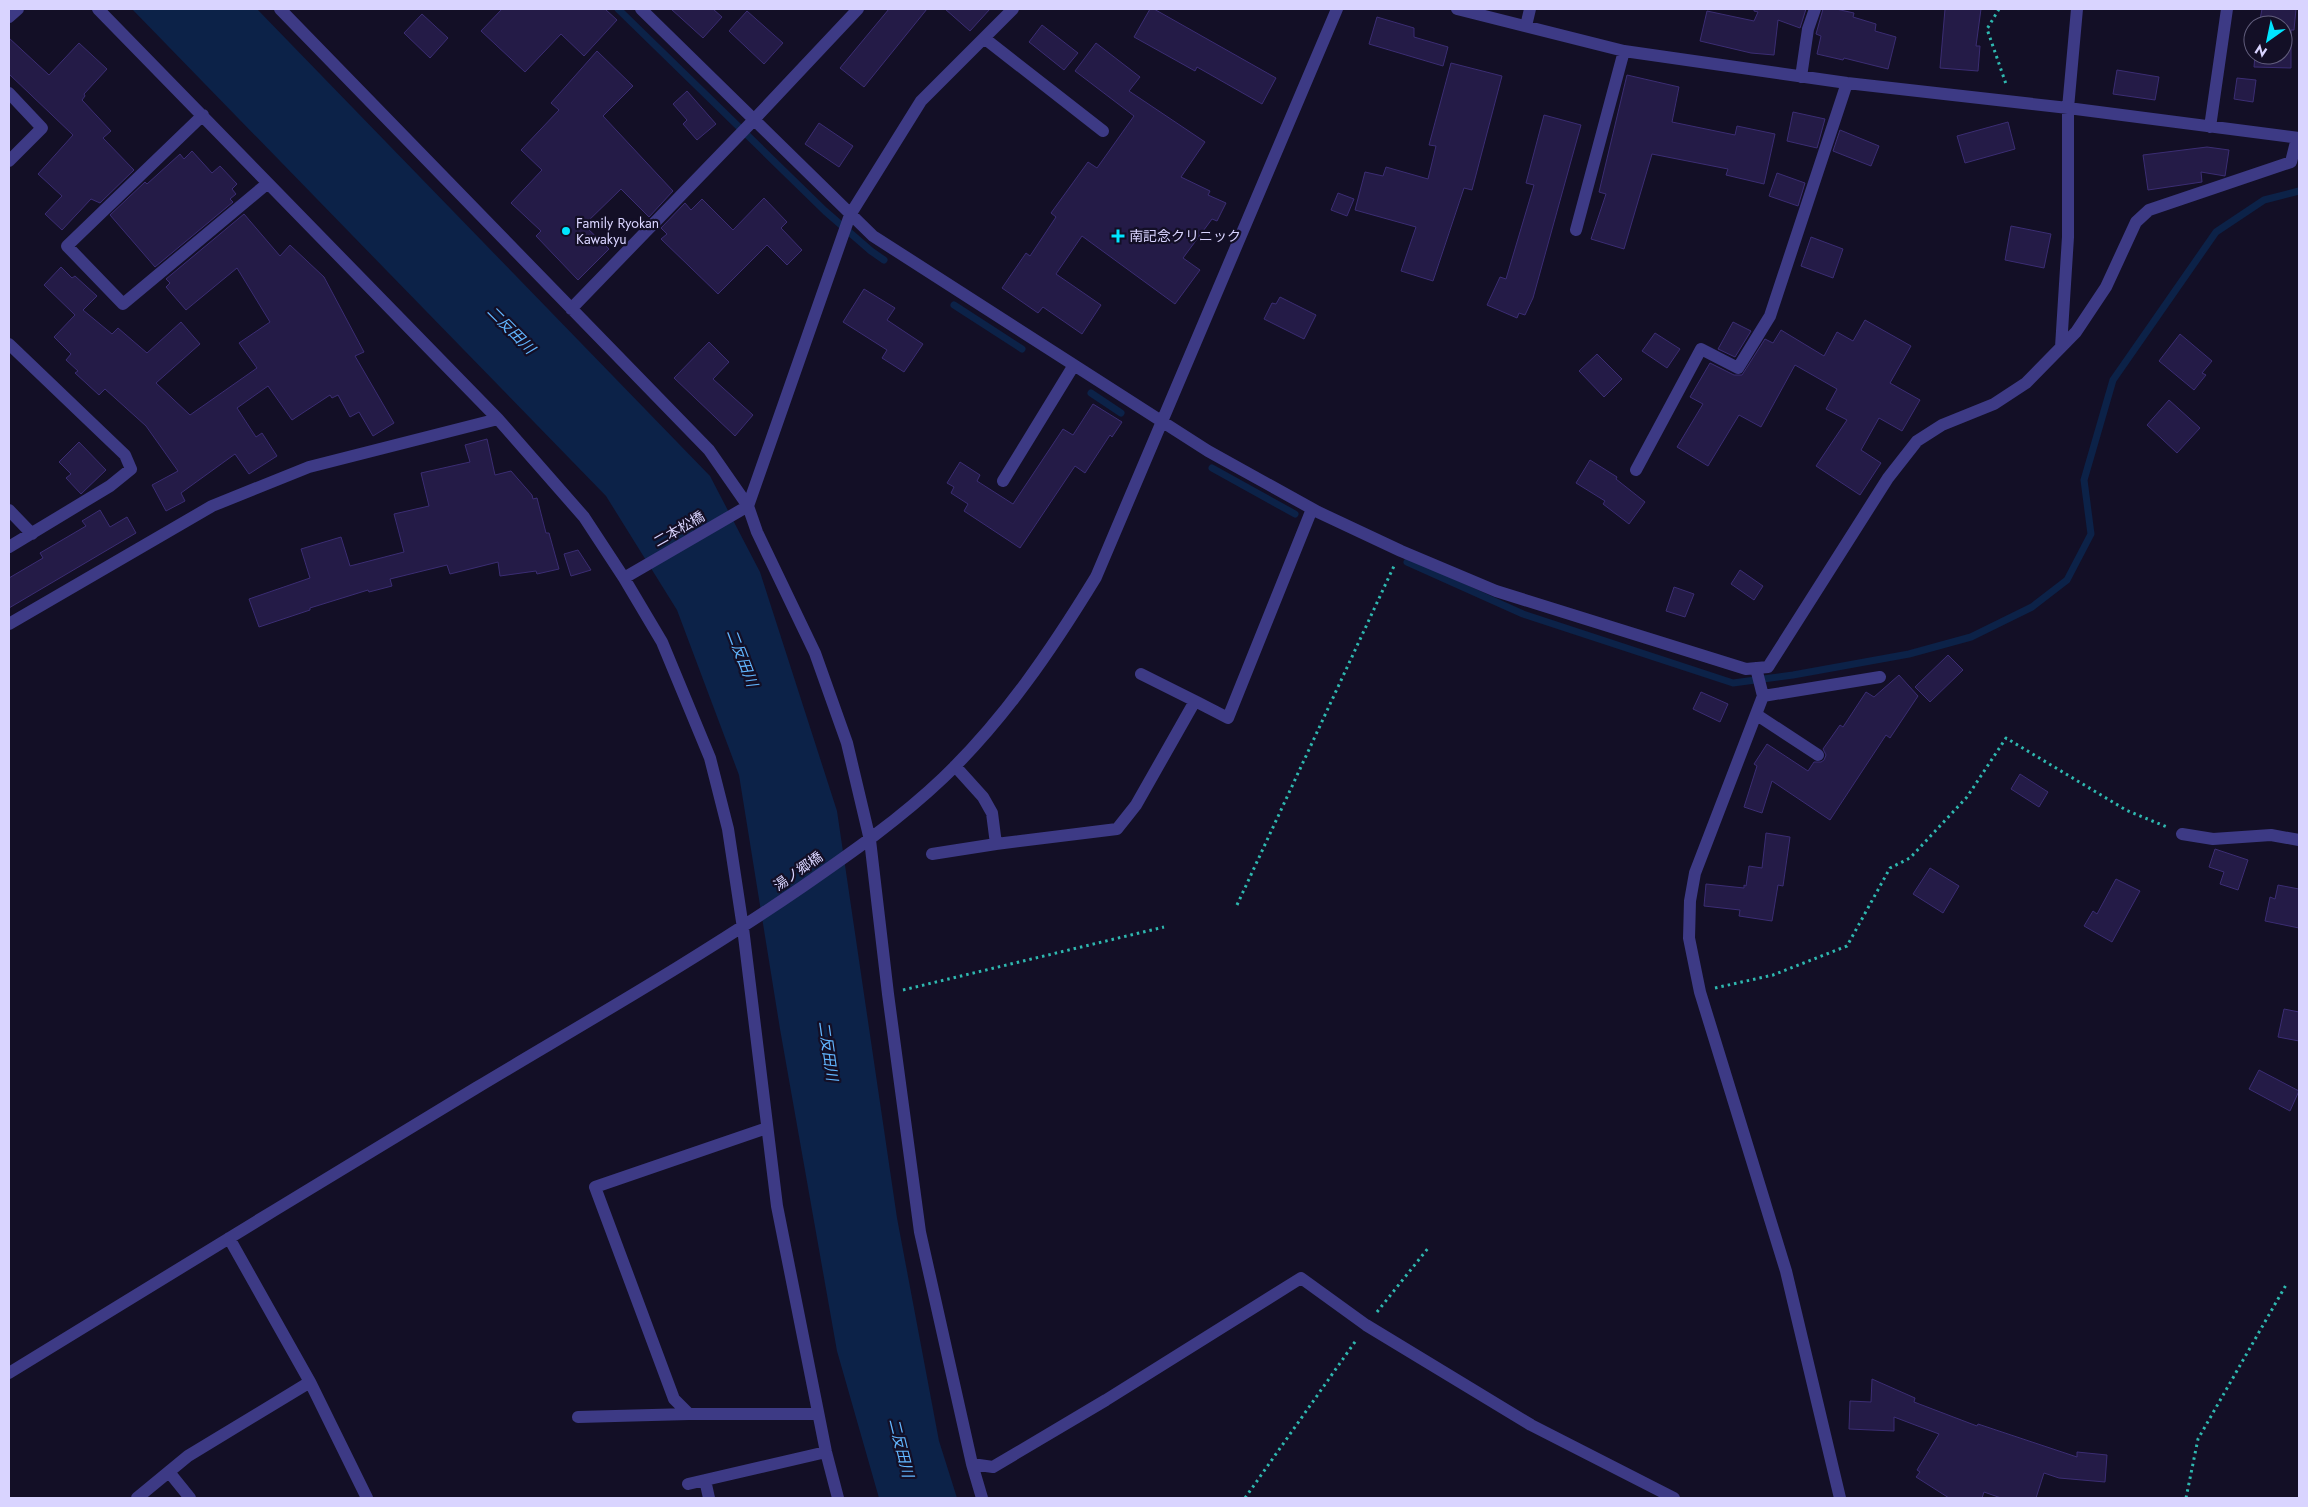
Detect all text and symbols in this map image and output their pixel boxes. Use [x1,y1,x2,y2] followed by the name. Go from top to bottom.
[2243,15,2293,65] north arrow
[2251,39,2271,62] text: N
[576,213,659,249] place label: Family Ryokan Kawakyu
[560,225,572,237] marker: Family Ryokan Kawakyu
[1129,226,1241,246] place label: 南記念クリニック
[1111,229,1125,243] marker: 南記念クリニック
[482,301,541,360] water label: 二反田川
[650,506,708,552] street label: 二本松橋
[721,626,764,692] water label: 二反田川
[769,847,827,895] street label: 湯ノ郷橋
[813,1020,843,1084] water label: 二反田川
[883,1416,919,1482] water label: 二反田川

